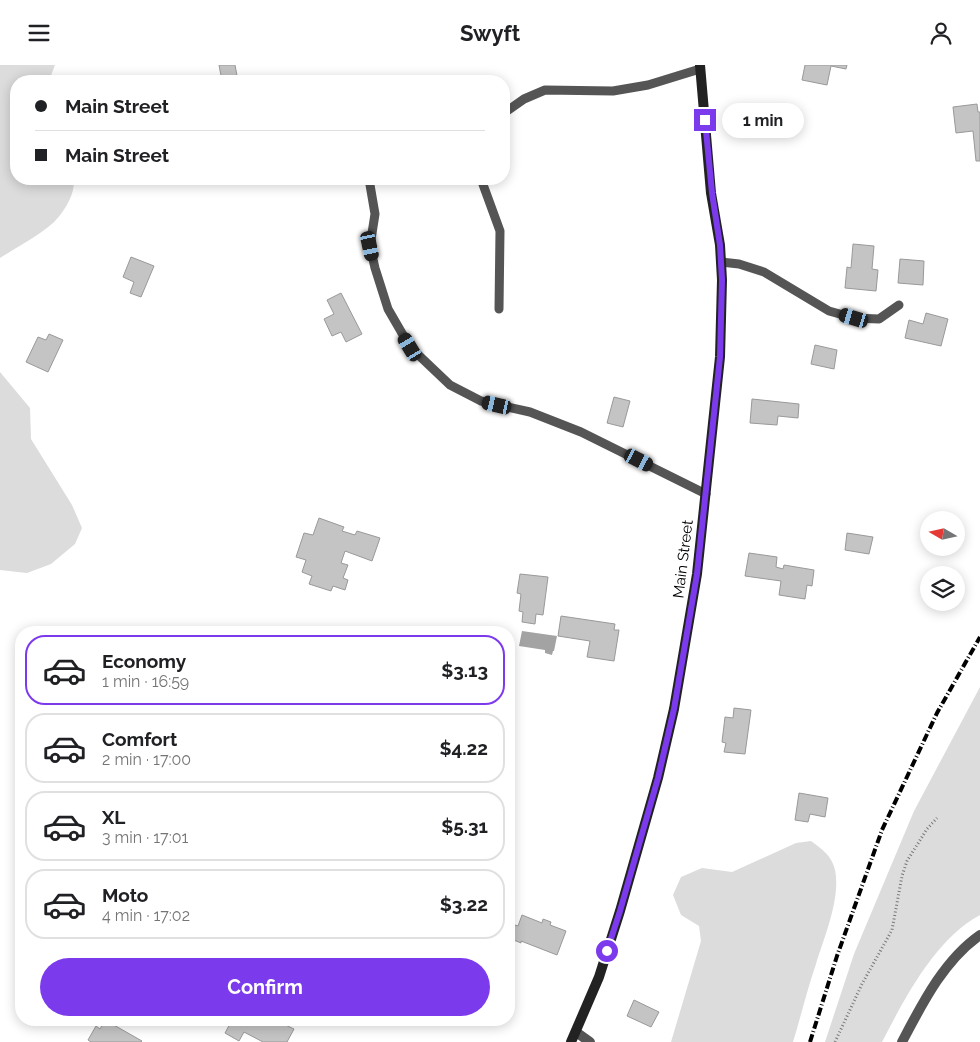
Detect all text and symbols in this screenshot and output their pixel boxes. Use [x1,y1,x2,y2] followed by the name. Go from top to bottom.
[25,19,53,47] icon: menu
[927,19,955,47] icon: person
[460,20,520,46] text: Swyft
[65,95,169,117] text: Main Street
[722,103,805,137] callout: 1 min
[694,109,716,131] route end
[743,111,783,130] text: 1 min
[65,144,169,166] text: Main Street
[359,230,380,262] car
[837,306,870,330] car
[395,330,424,364] car
[480,394,513,416] car
[622,447,655,473] car
[920,511,965,556] north arrow
[920,511,965,611] map controls
[669,519,697,599] street label: Main Street
[920,566,965,611] button: layers
[42,648,87,693] icon: car
[102,650,186,672] text: Economy
[441,659,488,681] text: $3.13
[102,672,189,691] text: 1 min · 16:59
[42,726,87,771] icon: car
[102,728,177,750] text: Comfort
[439,737,488,759] text: $4.22
[102,750,191,769] text: 2 min · 17:00
[42,804,87,849] icon: car
[102,806,125,828] text: XL
[441,815,488,837] text: $5.31
[102,828,188,847] text: 3 min · 17:01
[42,882,87,927] icon: car
[102,884,148,906] text: Moto
[440,893,488,915] text: $3.22
[102,906,190,925] text: 4 min · 17:02
[596,940,618,962] route start
[40,958,490,1016] button: Confirm

